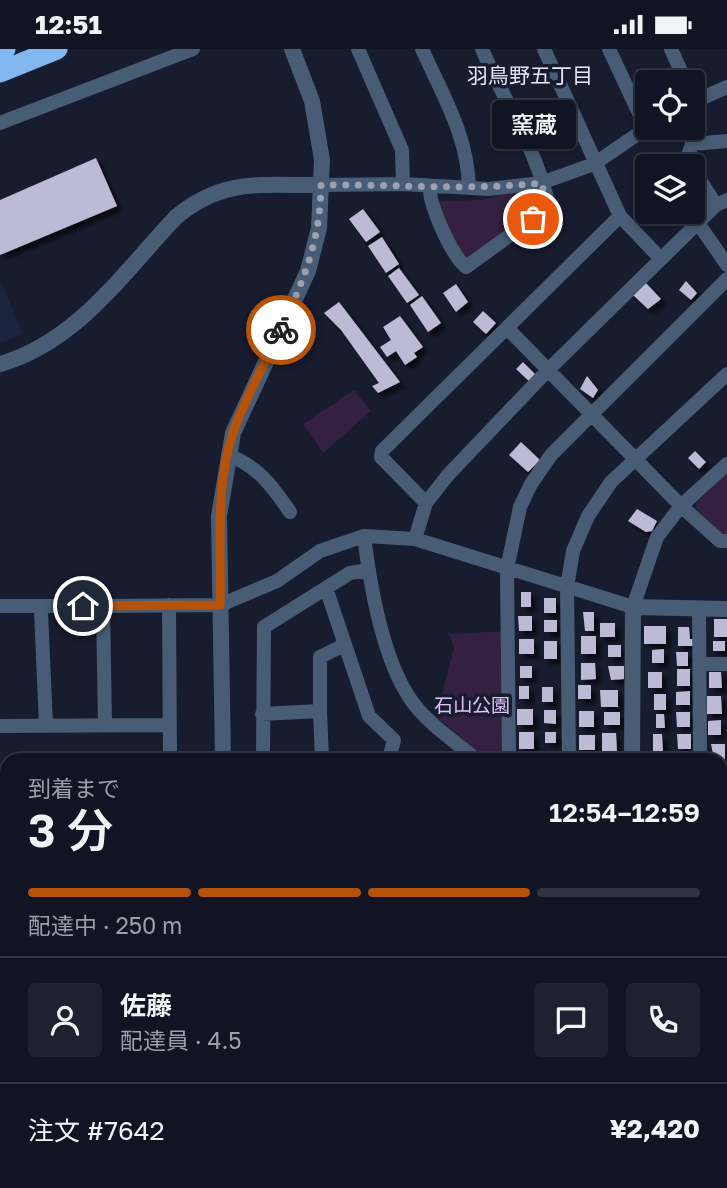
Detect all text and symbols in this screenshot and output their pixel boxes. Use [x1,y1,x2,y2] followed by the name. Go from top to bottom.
[35,9,102,40] text: 12:51
[467,62,593,88] district label: 羽鳥野五丁目
[635,70,705,224] map controls
[635,70,705,140] button: locate
[491,100,575,149] callout: 窯蔵
[511,110,557,138] text: 窯蔵
[635,154,705,224] button: layers
[503,189,563,249] pin
[514,200,552,238] icon: bag
[246,295,316,365] courier
[262,311,300,349] icon: bike
[53,576,113,636] pin
[64,587,102,625] icon: home
[434,693,510,716] park label: 石山公園
[28,774,120,802] text: 到着まで
[549,797,700,828] text: 12:54–12:59
[28,802,113,857] text: 3 分
[28,911,182,939] text: 配達中 · 250 m
[28,983,102,1057] button: person
[534,983,608,1057] button: chat
[626,983,700,1057] button: phone
[120,990,172,1021] text: 佐藤
[120,1026,242,1054] text: 配達員 · 4.5
[610,1113,700,1144] text: ¥2,420
[28,1115,165,1146] text: 注文 #7642

